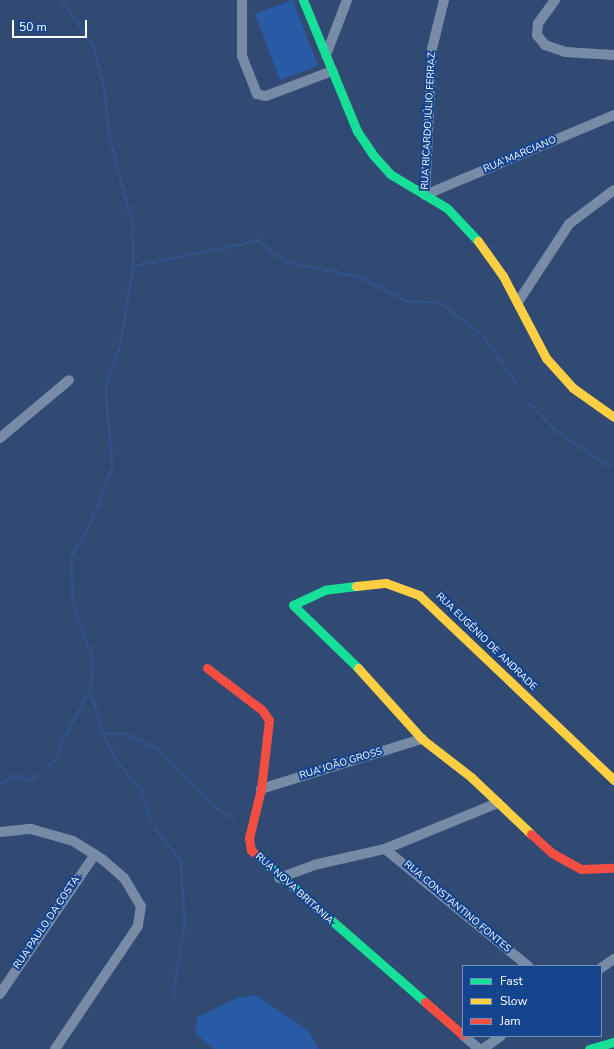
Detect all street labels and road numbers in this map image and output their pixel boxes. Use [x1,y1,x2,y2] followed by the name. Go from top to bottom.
[419,52,439,190] street label: RUA RICARDO JÚLIO FERRAZ
[482,134,558,176] street label: RUA MARCIANO
[433,591,539,693] street label: RUA EUGÊNIO DE ANDRADE
[298,746,384,782] street label: RUA JOÃO GROSS
[253,851,335,927] street label: RUA NOVA BRITANIA
[401,859,513,955] street label: RUA CONSTANTINO FONTES
[12,874,82,972] street label: RUA PAULO DA COSTA

